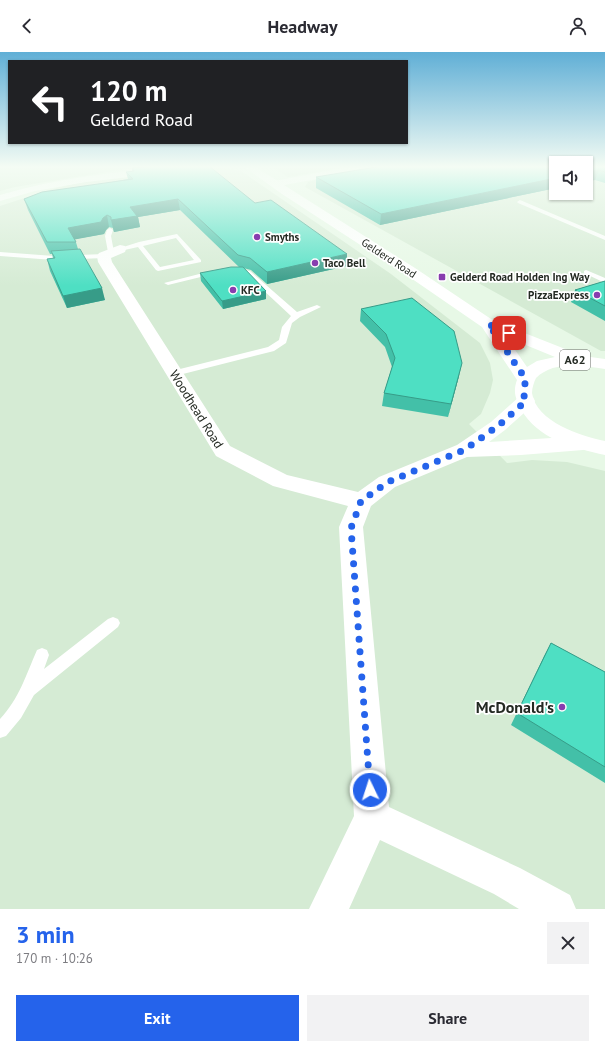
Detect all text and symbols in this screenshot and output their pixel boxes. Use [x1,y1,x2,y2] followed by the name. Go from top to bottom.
[16,15,38,37] icon: back
[267,15,338,38] text: Headway
[567,15,589,37] icon: person
[90,72,167,109] text: 120 m
[24,76,76,128] icon: left
[90,108,193,131] text: Gelderd Road
[549,156,593,200] map controls
[549,156,593,200] button: sound
[265,230,300,244] place label: Smyths
[252,232,262,242] marker: Smyths
[359,235,419,281] street label: Gelderd Road
[323,256,366,270] place label: Taco Bell
[310,258,320,268] marker: Taco Bell
[450,270,590,284] place label: Gelderd Road Holden Ing Way
[437,272,447,282] marker: Gelderd Road Holden Ing Way
[241,283,260,297] place label: KFC
[228,285,238,295] marker: KFC
[528,288,589,302] place label: PizzaExpress
[592,290,602,300] marker: PizzaExpress
[492,316,526,350] pin
[498,322,520,344] icon: arrive
[560,350,590,370] road number: A62
[166,367,227,452] street label: Woodhead Road
[476,697,554,717] place label: McDonald's
[557,702,567,712] marker: McDonald's
[349,769,391,811] position arrow
[16,919,75,950] text: 3 min
[547,922,589,964] button: close
[16,950,93,967] text: 170 m · 10:26
[16,995,299,1041] button: Exit
[307,995,589,1041] button: Share

